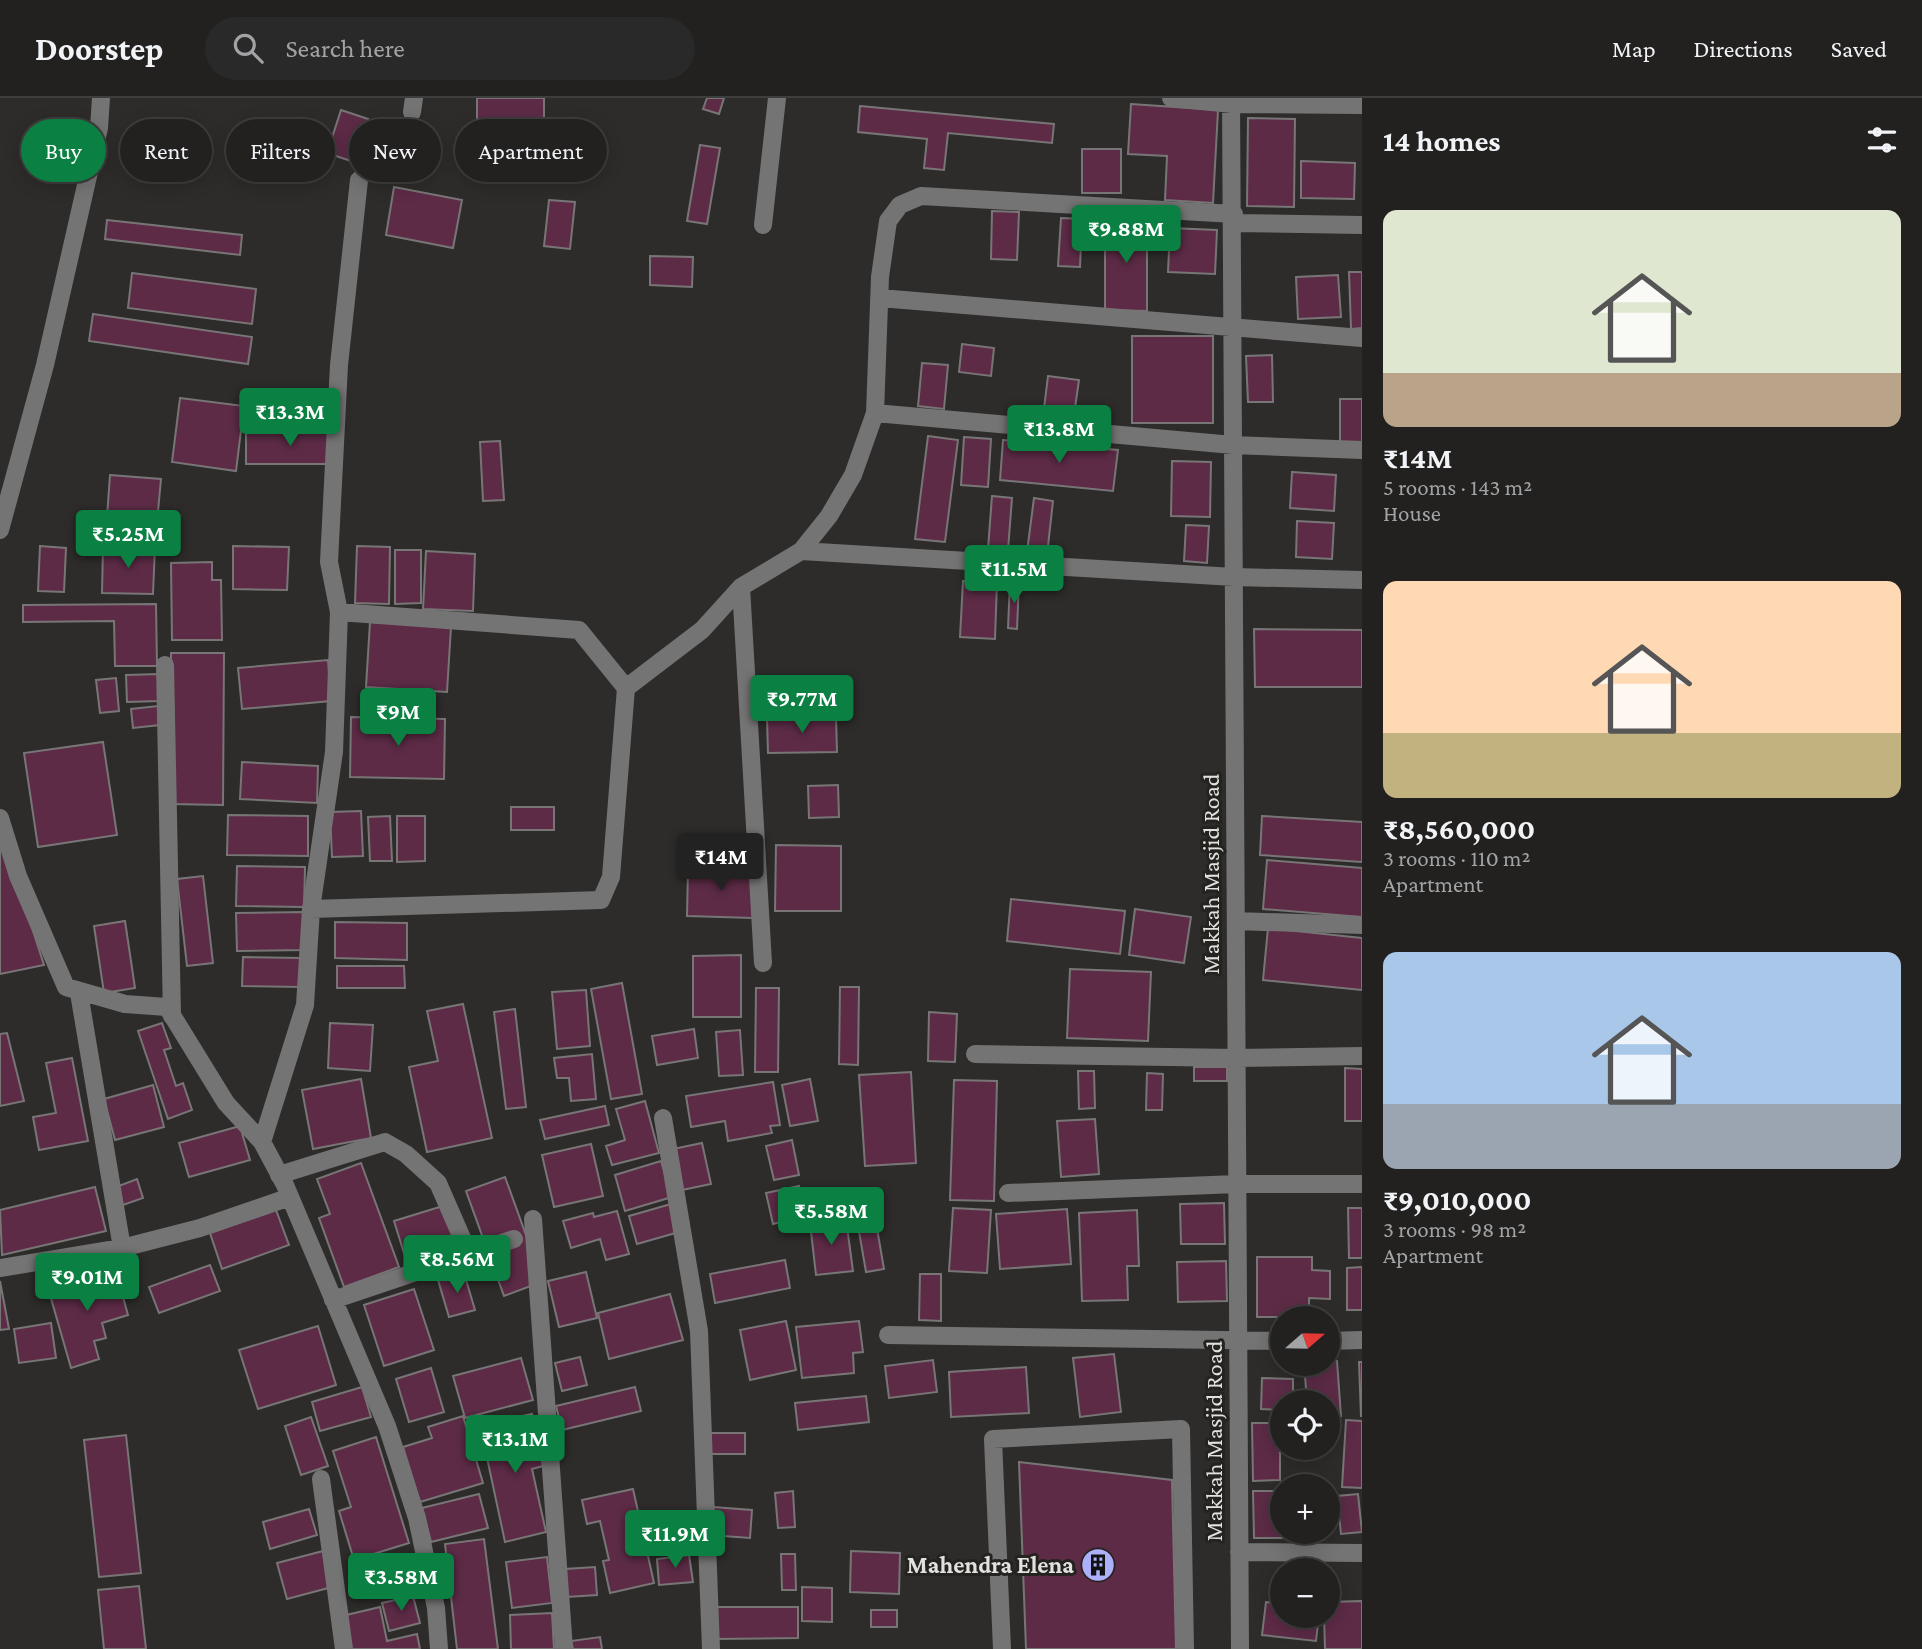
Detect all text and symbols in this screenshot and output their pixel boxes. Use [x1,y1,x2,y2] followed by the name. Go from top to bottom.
[205,17,695,80] search box
[229,29,267,67] icon: search
[35,30,163,67] text: Doorstep
[285,34,405,63] text: Search here
[1612,35,1656,62] text: Map
[1694,35,1793,62] text: Directions
[1831,35,1887,62] text: Saved
[21,119,106,182] chip: Buy
[120,119,212,182] chip: Rent
[226,119,335,182] chip: Filters
[349,119,441,182] chip: New
[455,119,607,182] chip: Apartment
[1863,121,1901,159] icon: filters
[1383,124,1501,157] text: 14 homes
[1069,206,1183,265] pin: ₹9.88M
[1088,215,1164,241] text: ₹9.88M
[1579,255,1705,381] icon: home
[233,388,347,448] pin: ₹13.3M
[255,398,325,424] text: ₹13.3M
[1002,406,1116,465] pin: ₹13.8M
[1023,415,1095,441] text: ₹13.8M
[1383,441,1452,474] text: ₹14M
[1383,474,1532,500] text: 5 rooms · 143 m²
[1383,500,1441,526] text: House
[71,510,185,570] pin: ₹5.25M
[92,520,164,546] text: ₹5.25M
[957,546,1071,605] pin: ₹11.5M
[981,555,1047,581] text: ₹11.5M
[1579,626,1705,752] icon: home
[745,676,859,735] pin: ₹9.77M
[766,685,838,711] text: ₹9.77M
[364,688,432,748] pin: ₹9M
[376,698,420,724] text: ₹9M
[1197,773,1224,974] street label: Makkah Masjid Road
[1383,812,1535,845] text: ₹8,560,000
[680,834,762,893] pin: ₹14M
[694,843,748,869] text: ₹14M
[1383,845,1530,871] text: 3 rooms · 110 m²
[1383,871,1483,897] text: Apartment
[1579,997,1705,1123] icon: home
[1383,1183,1531,1216] text: ₹9,010,000
[774,1188,888,1247] pin: ₹5.58M
[794,1197,868,1223] text: ₹5.58M
[1383,1216,1526,1242] text: 3 rooms · 98 m²
[400,1236,514,1295] pin: ₹8.56M
[1383,1242,1483,1268] text: Apartment
[419,1245,495,1271] text: ₹8.56M
[30,1254,144,1313] pin: ₹9.01M
[51,1263,123,1289] text: ₹9.01M
[1270,1306,1340,1376] north arrow
[1270,1306,1340,1628] map controls
[1200,1340,1227,1541] street label: Makkah Masjid Road
[1270,1390,1340,1460] button: locate
[458,1416,572,1475] pin: ₹13.1M
[482,1425,548,1451] text: ₹13.1M
[1270,1474,1340,1544] button: +
[618,1510,732,1570] pin: ₹11.9M
[641,1520,709,1546] text: ₹11.9M
[1079,1546,1117,1584] building icon: Mahendra Elena
[907,1551,1074,1578] place label: Mahendra Elena
[344,1554,458,1613] pin: ₹3.58M
[1270,1558,1340,1628] button: −
[364,1563,438,1589] text: ₹3.58M

